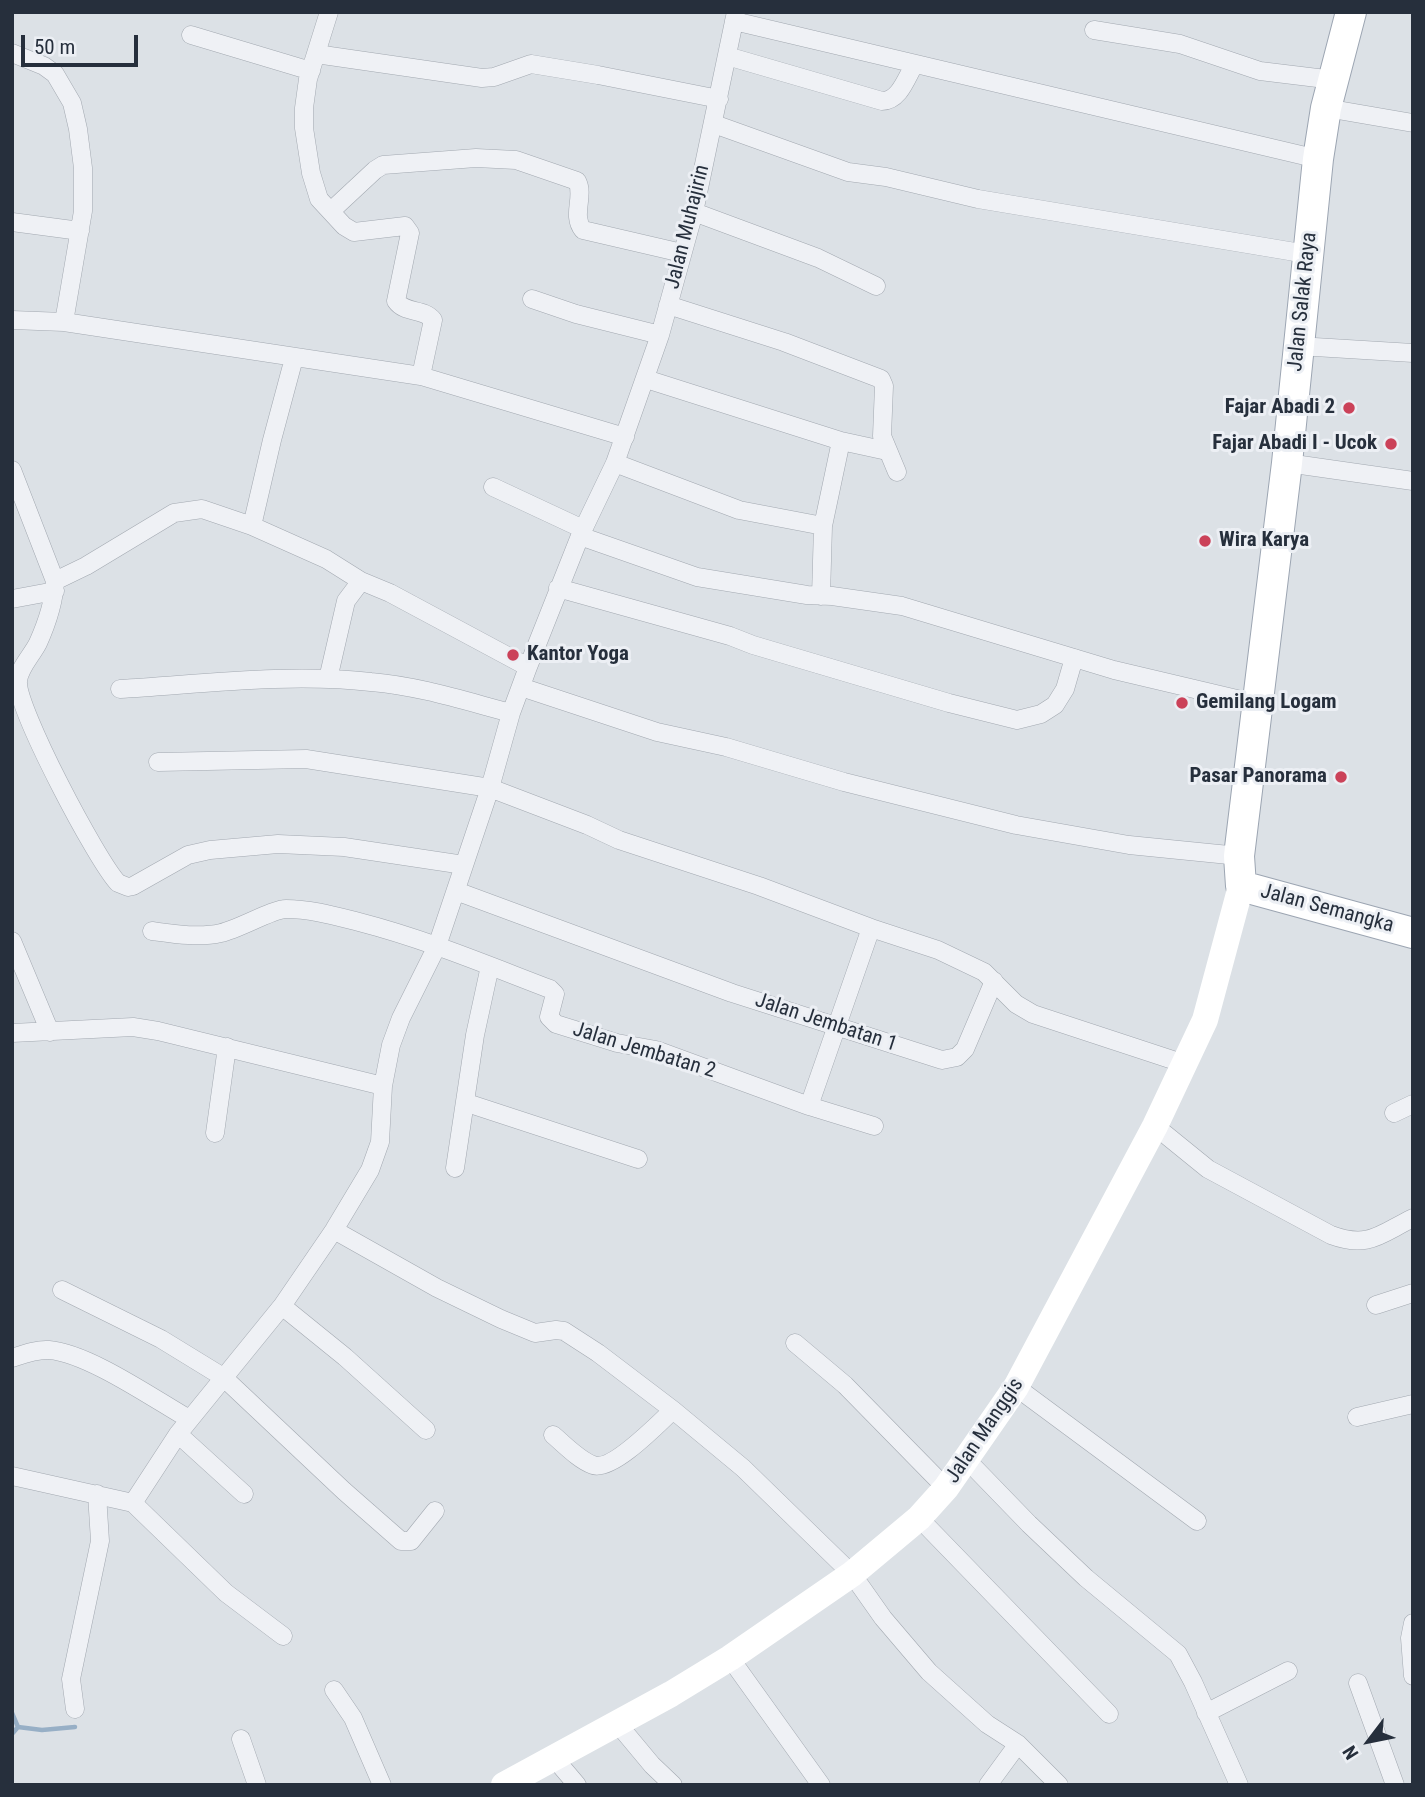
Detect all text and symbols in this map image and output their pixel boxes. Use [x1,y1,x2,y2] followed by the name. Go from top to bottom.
[24,21,142,65] scale bar
[34,35,75,59] text: 50 m
[660,162,716,292] street label: Jalan Muhajirin
[1283,231,1323,373] street label: Jalan Salak Raya
[1225,395,1335,421] place label: Fajar Abadi 2
[1341,400,1357,416] marker: Fajar Abadi 2
[1212,431,1377,457] place label: Fajar Abadi I - Ucok
[1383,436,1399,452] marker: Fajar Abadi I - Ucok
[1219,528,1309,554] place label: Wira Karya
[1197,533,1213,549] marker: Wira Karya
[527,642,629,668] place label: Kantor Yoga
[505,647,521,663] marker: Kantor Yoga
[1196,690,1337,716] place label: Gemilang Logam
[1174,695,1190,711] marker: Gemilang Logam
[1190,764,1327,790] place label: Pasar Panorama
[1333,769,1349,785] marker: Pasar Panorama
[1258,879,1396,939] street label: Jalan Semangka
[752,988,900,1058] street label: Jalan Jembatan 1
[570,1017,718,1085] street label: Jalan Jembatan 2
[941,1374,1029,1488] street label: Jalan Manggis
[1334,1706,1404,1776] north arrow
[1338,1741,1364,1763] text: N

